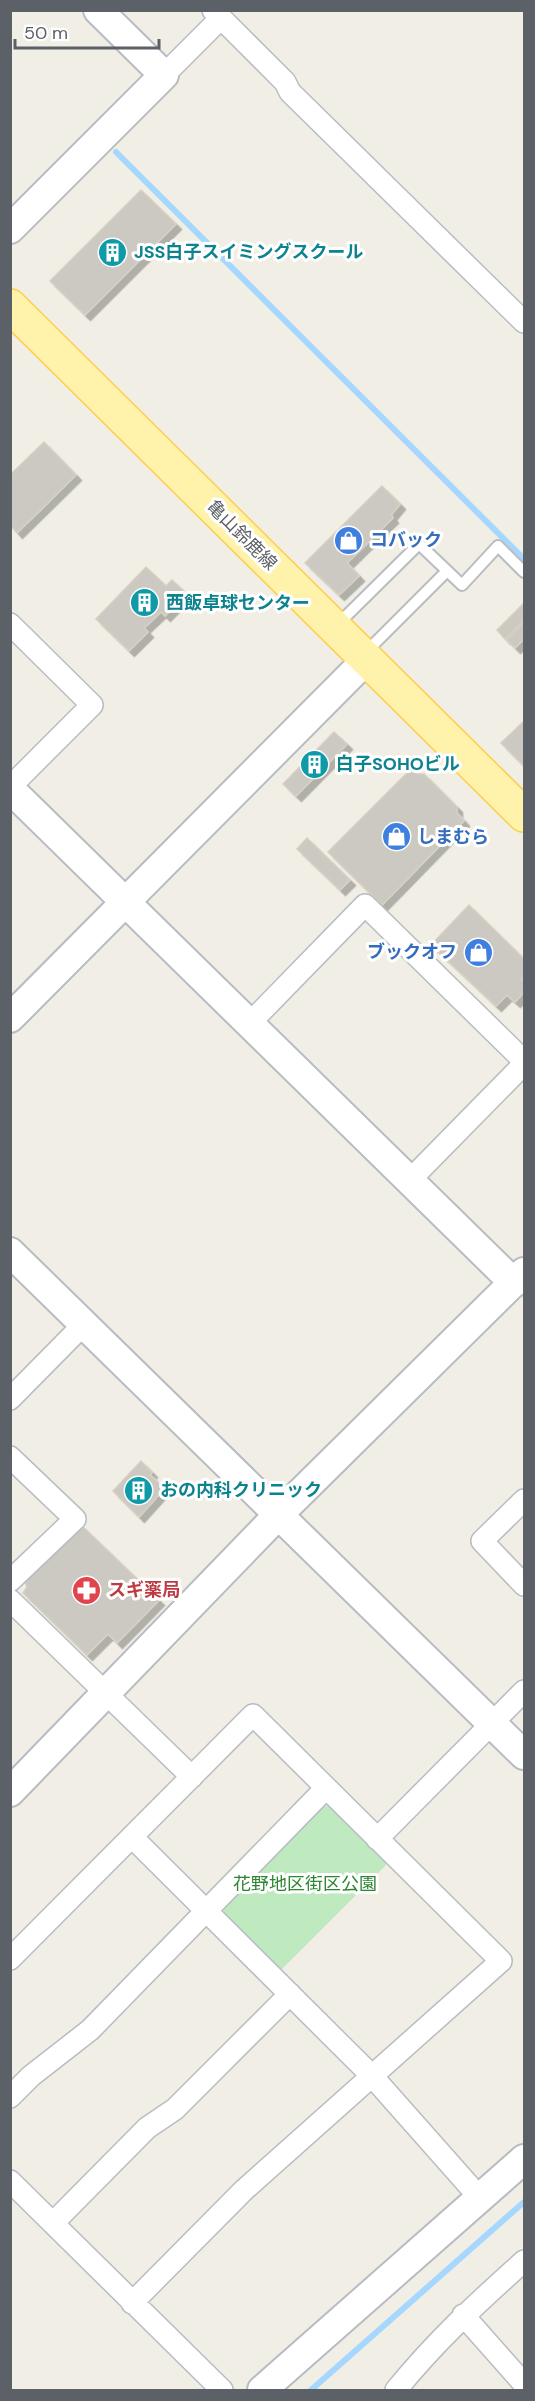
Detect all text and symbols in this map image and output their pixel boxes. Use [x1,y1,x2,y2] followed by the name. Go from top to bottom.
[15,12,159,50] scale bar
[24,21,68,45] text: 50 m
[97,236,129,268] building icon: JSS白子スイミングスクール
[134,240,363,264] place label: JSS白子スイミングスクール
[202,495,282,575] street label: 亀山鈴鹿線
[333,524,365,556] shop icon: コバック
[370,528,442,552] place label: コバック
[129,587,161,619] building icon: 西飯卓球センター
[166,591,310,615] place label: 西飯卓球センター
[299,748,331,780] building icon: 白子SOHOビル
[336,752,460,776] place label: 白子SOHOビル
[380,821,412,853] shop icon: しまむら
[417,825,489,849] place label: しまむら
[462,936,494,968] shop icon: ブックオフ
[367,940,457,964] place label: ブックオフ
[123,1474,155,1506] building icon: おの内科クリニック
[160,1478,322,1502] place label: おの内科クリニック
[71,1574,103,1606] pharmacy icon: スギ薬局
[108,1578,180,1602] place label: スギ薬局
[233,1872,377,1896] park label: 花野地区街区公園

